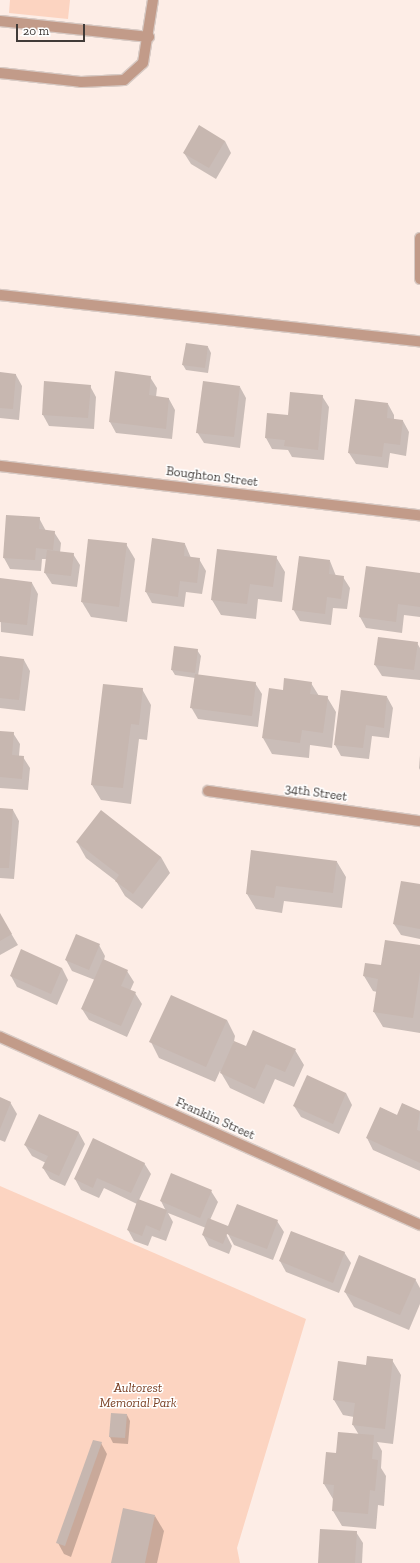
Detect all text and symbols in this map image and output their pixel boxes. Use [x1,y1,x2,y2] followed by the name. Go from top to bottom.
[18,16,87,42] scale bar
[23,24,49,38] text: 20 m
[165,464,259,490] street label: Boughton Street
[284,781,348,805] street label: 34th Street
[173,1095,257,1143] street label: Franklin Street
[99,1381,177,1412] park label: Aultorest Memorial Park

